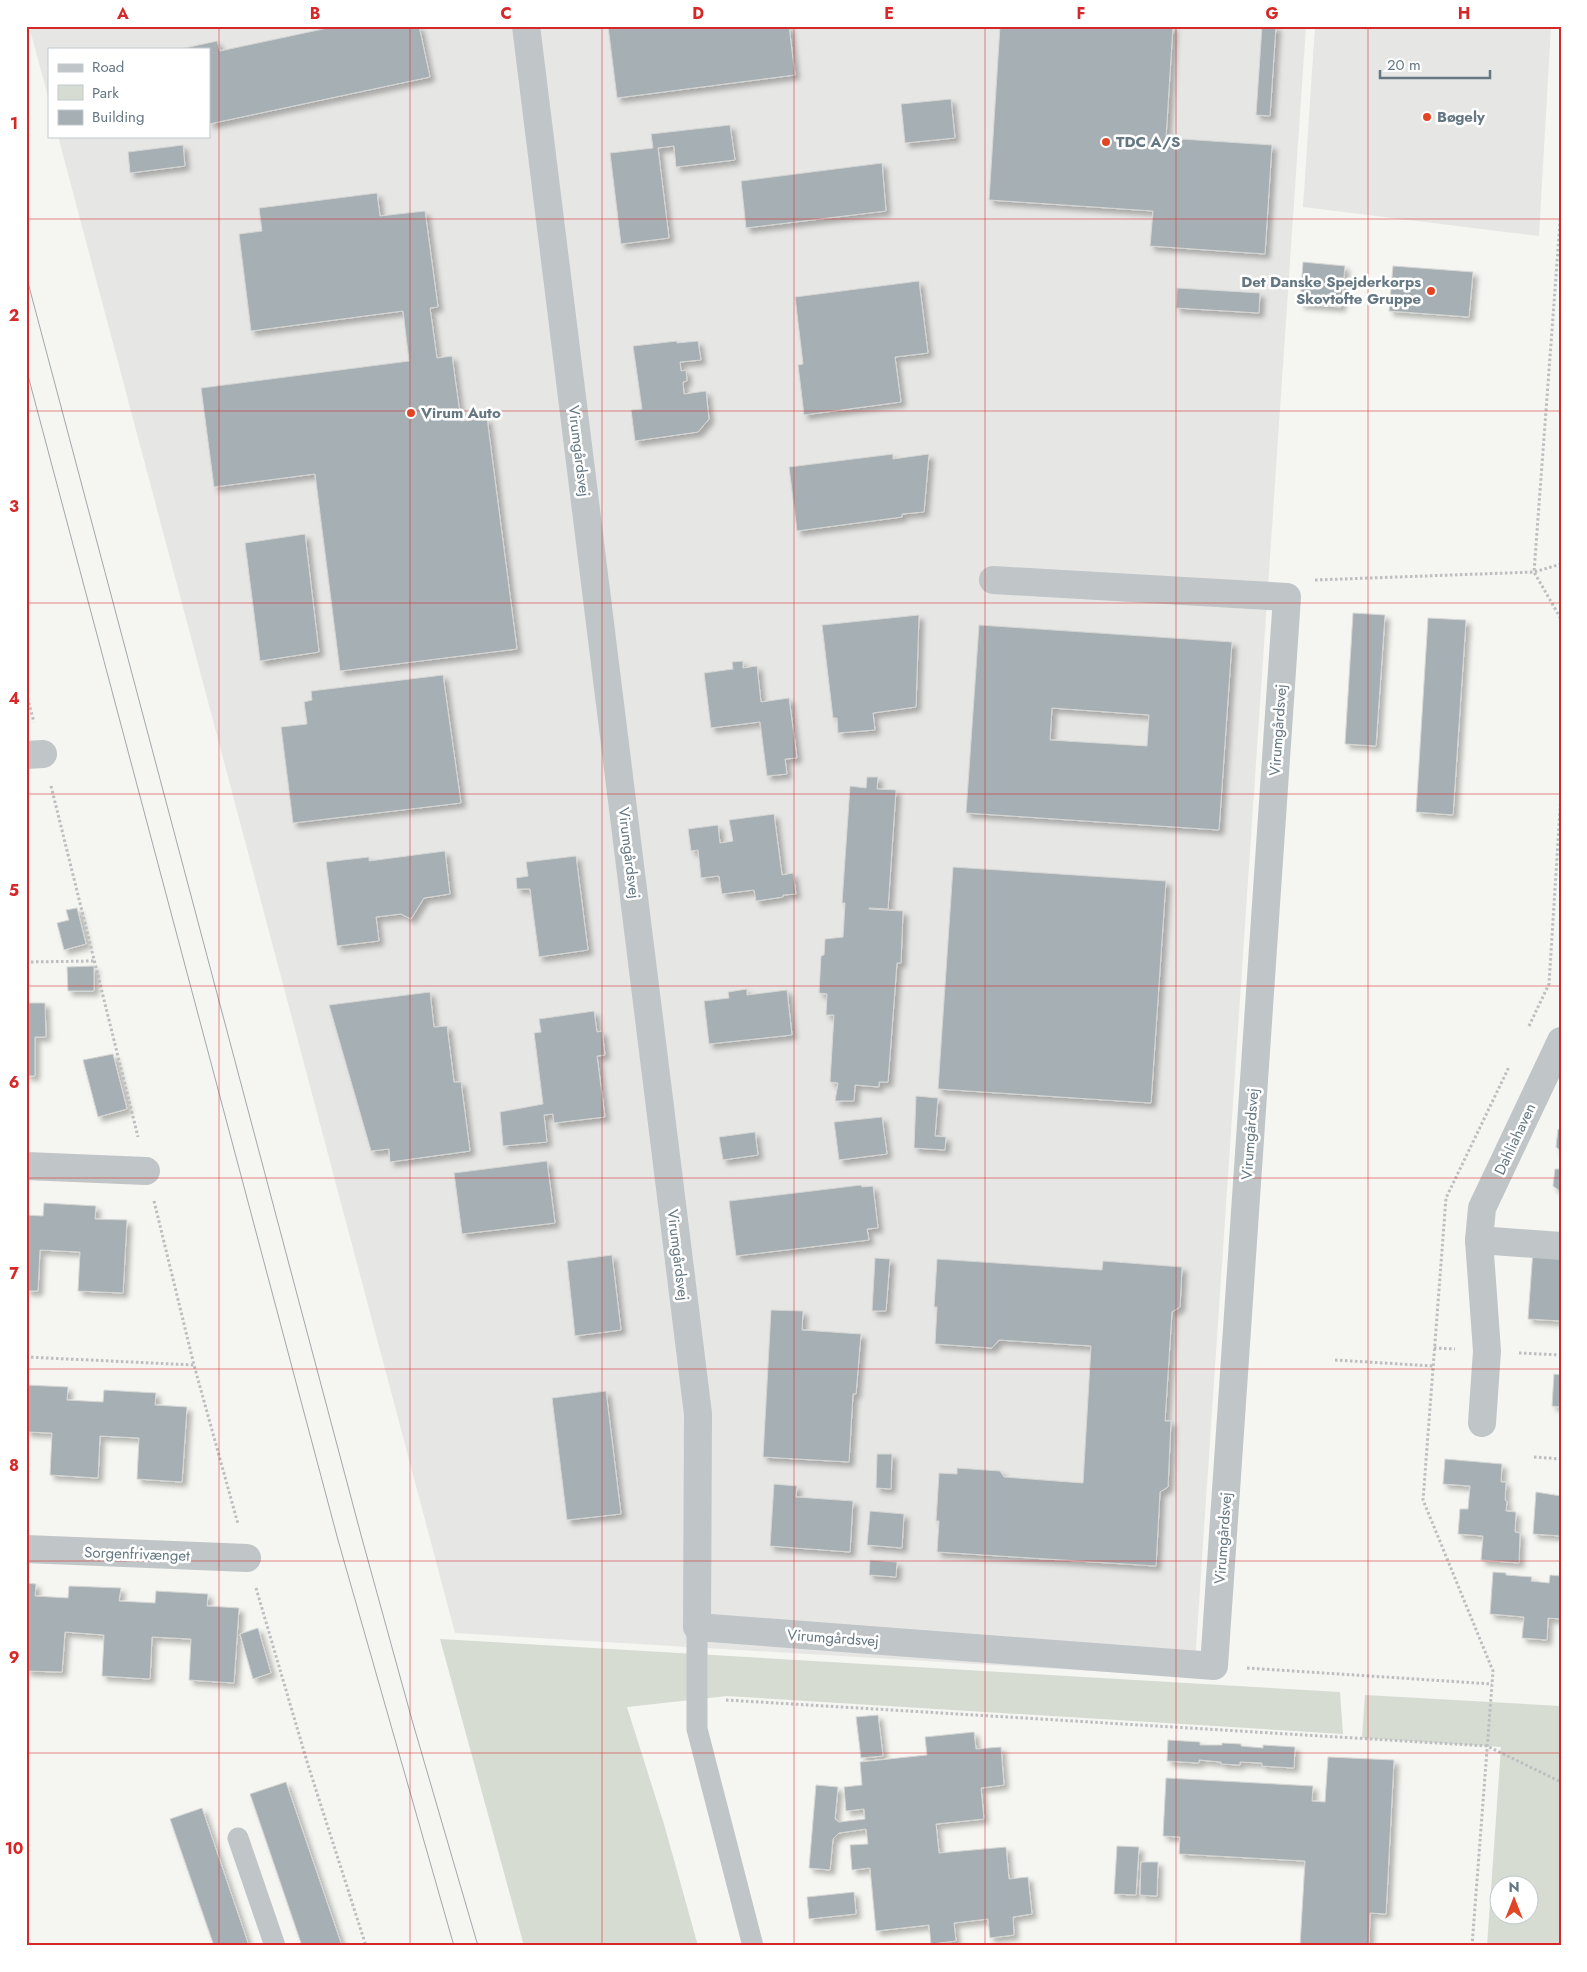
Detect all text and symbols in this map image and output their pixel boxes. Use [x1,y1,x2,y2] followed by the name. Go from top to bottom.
[116,2,129,25] text: A
[310,2,320,25] text: B
[500,2,512,25] text: C
[692,2,704,25] text: D
[884,2,894,25] text: E
[1077,2,1085,25] text: F
[1265,2,1279,25] text: G
[1458,2,1470,25] text: H
[48,48,210,138] legend
[1380,48,1490,80] scale bar
[1387,54,1421,76] text: 20 m
[92,56,124,78] text: Road
[92,82,119,104] text: Park
[92,106,144,128] text: Building
[1437,106,1485,128] place label: Bøgely
[1421,111,1433,123] marker: Bøgely
[10,112,18,135] text: 1
[1116,131,1180,153] place label: TDC A/S
[1100,136,1112,148] marker: TDC A/S
[1241,271,1421,310] place label: Det Danske Spejderkorps Skovtofte Gruppe
[1425,285,1437,297] marker: Det Danske Spejderkorps Skovtofte Gruppe
[9,304,19,327] text: 2
[420,402,501,424] place label: Virum Auto
[562,404,596,498] street label: Virumgårdsvej
[405,407,417,419] marker: Virum Auto
[9,495,19,518] text: 3
[1264,683,1292,777] street label: Virumgårdsvej
[8,687,20,710] text: 4
[612,806,646,900] street label: Virumgårdsvej
[9,879,19,902] text: 5
[9,1071,19,1094] text: 6
[1236,1087,1264,1181] street label: Virumgårdsvej
[1489,1100,1541,1178] street label: Dahliahaven
[661,1208,695,1302] street label: Virumgårdsvej
[9,1262,19,1285] text: 7
[9,1454,19,1477] text: 8
[1209,1491,1237,1585] street label: Virumgårdsvej
[84,1541,191,1567] street label: Sorgenfrivænget
[786,1624,880,1652] street label: Virumgårdsvej
[9,1646,19,1669] text: 9
[5,1837,23,1860] text: 10
[1490,1874,1540,1924] north arrow
[1508,1877,1520,1897] text: N

